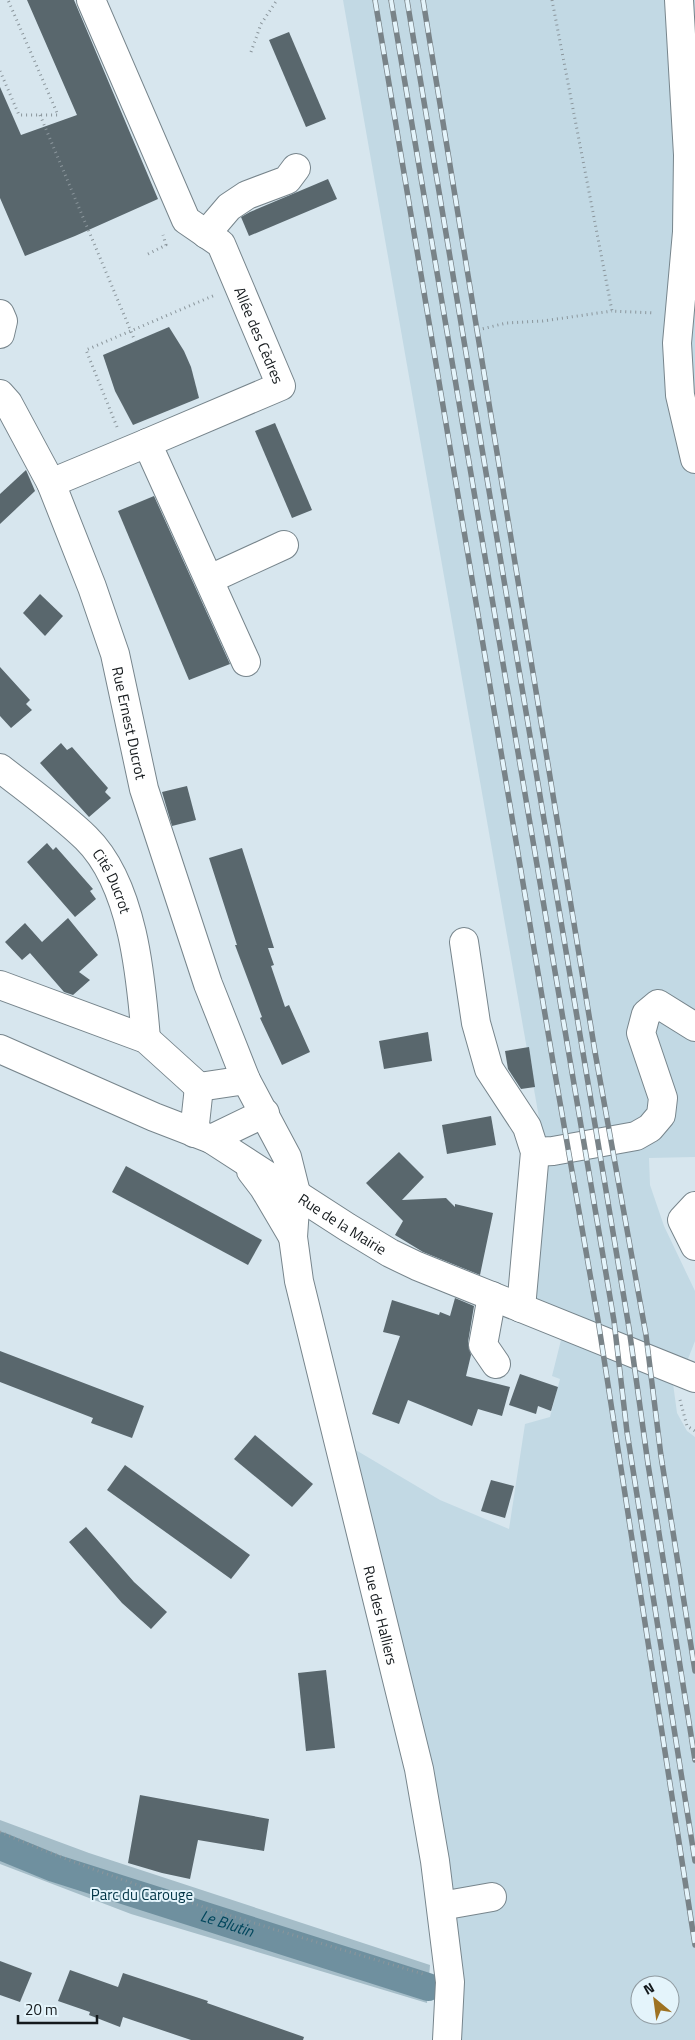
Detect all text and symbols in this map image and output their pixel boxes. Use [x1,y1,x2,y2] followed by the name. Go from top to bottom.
[229,283,290,387] street label: Allée des Cèdres
[106,664,153,782] street label: Rue Ernest Ducrot
[87,843,138,917] street label: Cité Ducrot
[294,1187,391,1260] street label: Rue de la Mairie
[358,1563,404,1667] street label: Rue des Halliers
[91,1883,193,1906] park label: Parc du Carouge
[197,1903,258,1943] water label: Le Blutin
[630,1975,680,2025] north arrow
[639,1977,658,2000] text: N
[18,1992,96,2024] scale bar
[25,1998,58,2021] text: 20 m

